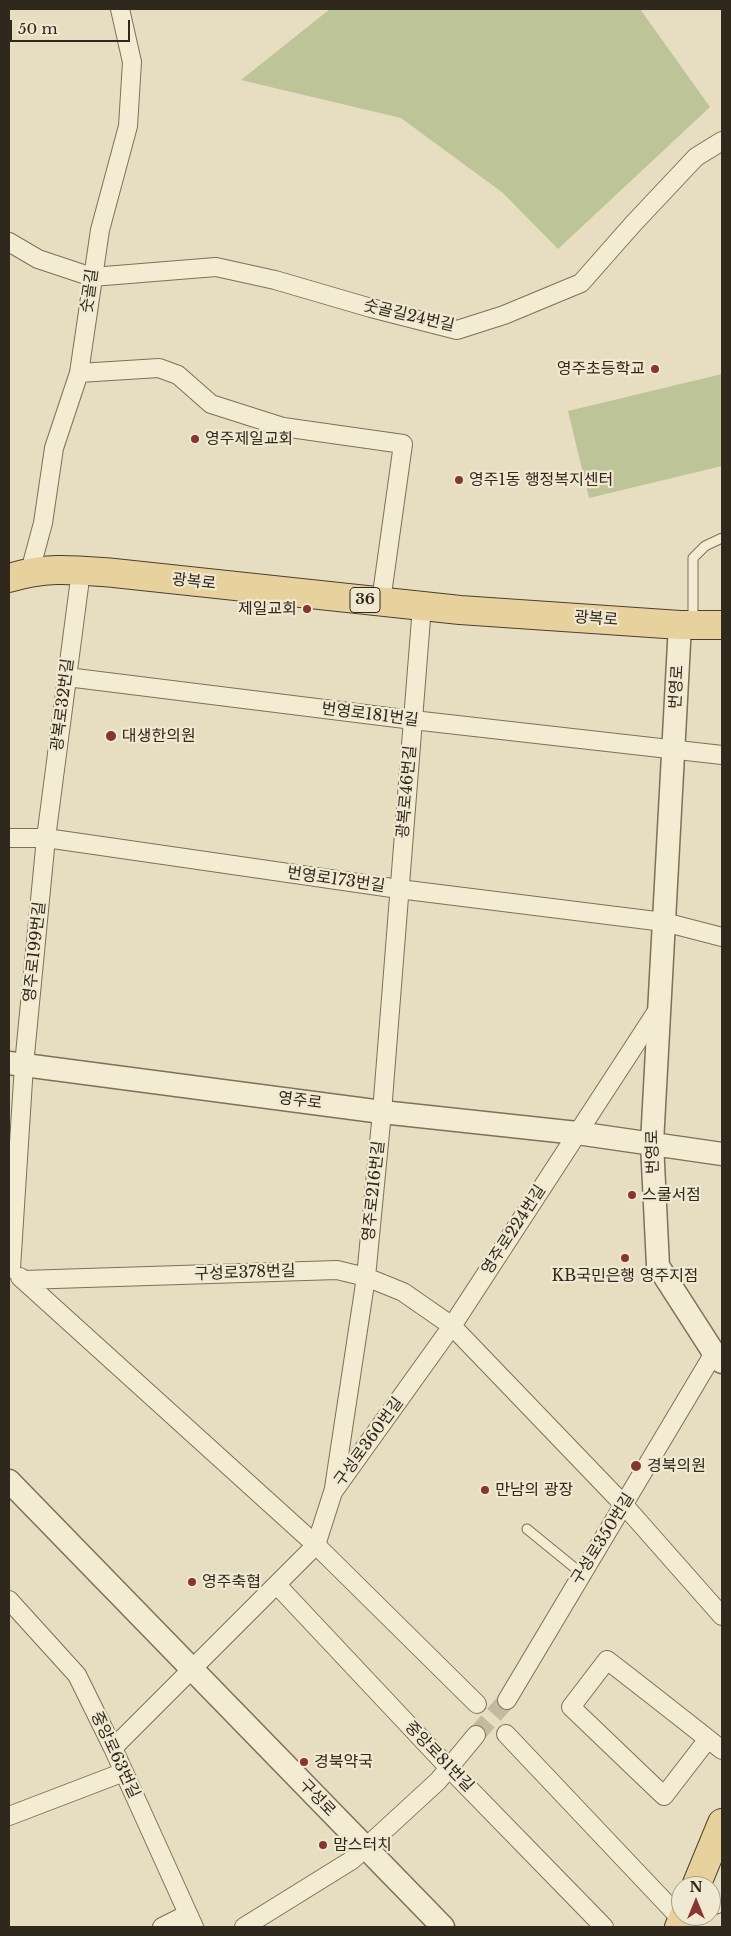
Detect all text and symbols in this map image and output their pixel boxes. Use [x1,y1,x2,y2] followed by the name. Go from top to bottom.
[12,10,132,42] scale bar
[18,19,58,38] text: 50 m
[77,268,103,314] street label: 숫골길
[362,296,456,336] street label: 숫골길24번길
[557,359,645,379] place label: 영주초등학교
[649,363,661,375] marker: 영주초등학교
[205,429,293,449] place label: 영주제일교회
[189,433,201,445] marker: 영주제일교회
[469,470,613,490] place label: 영주1동 행정복지센터
[453,474,465,486] marker: 영주1동 행정복지센터
[171,570,217,594] street label: 광복로
[350,588,380,612] road number: 36
[238,599,297,619] place label: 제일교회
[301,603,313,615] marker: 제일교회
[573,608,619,630] street label: 광복로
[48,658,78,752] street label: 광복로32번길
[666,664,688,710] street label: 번영로
[320,700,420,730] street label: 번영로181번길
[122,726,196,746] place label: 대생한의원
[104,729,118,743] marker: 대생한의원
[393,745,421,839] street label: 광복로46번길
[286,864,386,896] street label: 번영로173번길
[20,901,50,1003] street label: 영주로199번길
[277,1089,323,1113] street label: 영주로
[643,1130,663,1174] street label: 번영로
[359,1140,389,1242] street label: 영주로216번길
[478,1182,550,1278] street label: 영주로224번길
[642,1185,701,1205] place label: 스쿨서점
[626,1189,638,1201] marker: 스쿨서점
[619,1252,631,1264] marker: KB국민은행 영주지점
[194,1262,296,1284] street label: 구성로378번길
[551,1266,699,1286] place label: KB국민은행 영주지점
[330,1394,408,1490] street label: 구성로360번길
[647,1456,706,1476] place label: 경북의원
[629,1459,643,1473] marker: 경북의원
[495,1480,573,1500] place label: 만남의 광장
[479,1484,491,1496] marker: 만남의 광장
[567,1490,639,1588] street label: 구성로350번길
[202,1572,261,1592] place label: 영주축협
[186,1576,198,1588] marker: 영주축협
[86,1708,144,1802] street label: 중앙로63번길
[401,1718,477,1796] street label: 중앙로81번길
[314,1752,373,1772] place label: 경북약국
[298,1756,310,1768] marker: 경북약국
[295,1775,339,1821] street label: 구성로
[333,1835,392,1855] place label: 맘스터치
[317,1839,329,1851] marker: 맘스터치
[671,1876,721,1926] north arrow
[689,1878,703,1896] text: N

